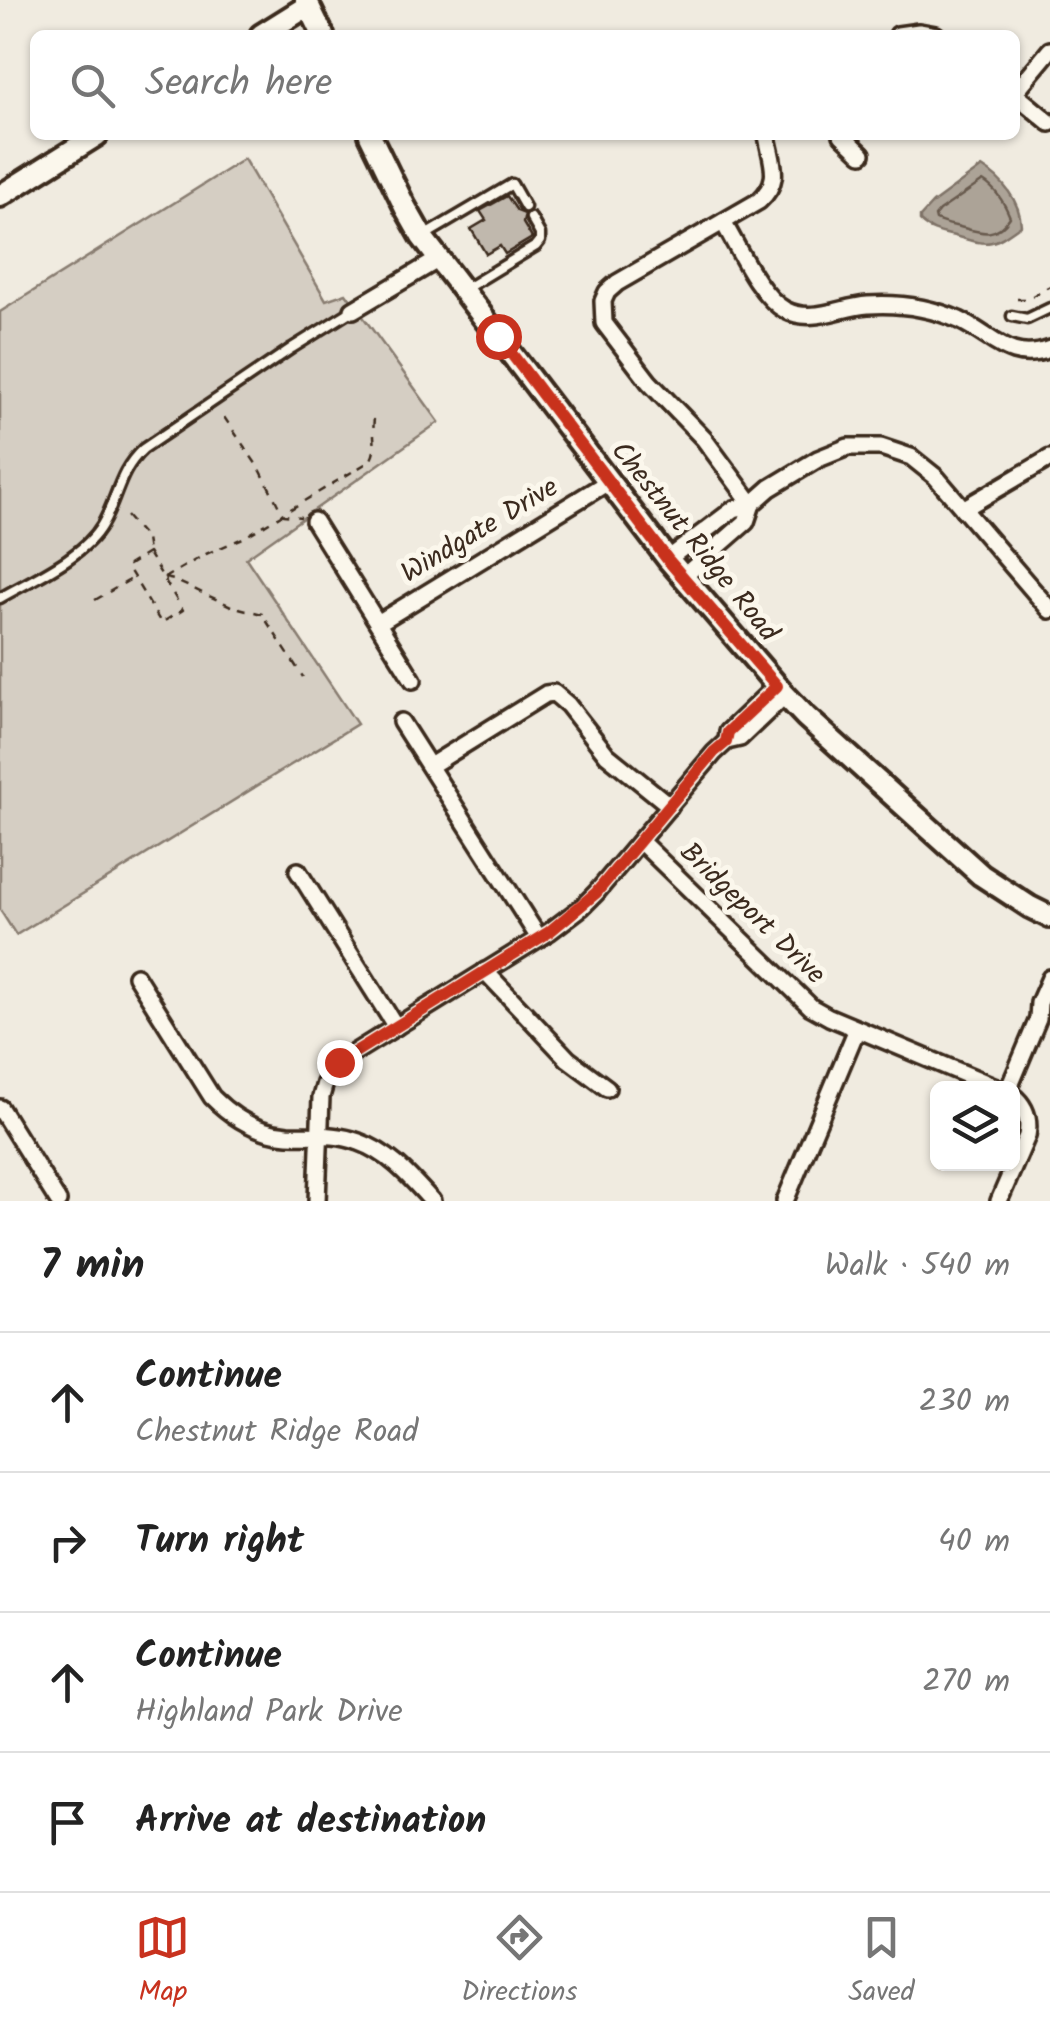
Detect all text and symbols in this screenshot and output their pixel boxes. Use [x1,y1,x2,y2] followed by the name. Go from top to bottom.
[30,30,1020,140] search box
[145,55,332,115] text: Search here
[65,58,120,113] icon: search
[476,314,522,360] route start
[599,432,790,653] street label: Chestnut Ridge Road
[393,466,568,596] street label: Windgate Drive
[668,832,836,996] street label: Bridgeport Drive
[317,1040,363,1086] route end
[930,1081,1020,1171] map controls
[930,1081,1020,1171] button: layers
[40,1233,145,1300] text: 7 min
[825,1241,1010,1292] text: Walk · 540 m
[135,1347,282,1407] text: Continue
[40,1375,95,1430] icon: ahead
[919,1377,1010,1428] text: 230 m
[135,1407,418,1458] text: Chestnut Ridge Road
[135,1512,304,1572] text: Turn right
[40,1515,95,1570] icon: right
[938,1517,1010,1568] text: 40 m
[135,1627,282,1687] text: Continue
[40,1655,95,1710] icon: ahead
[922,1657,1010,1708] text: 270 m
[135,1687,403,1738] text: Highland Park Drive
[135,1792,486,1852] text: Arrive at destination
[40,1795,95,1850] icon: arrive
[135,1910,190,2015] tab: Map
[461,1910,577,2015] tab: Directions
[848,1910,915,2015] tab: Saved

